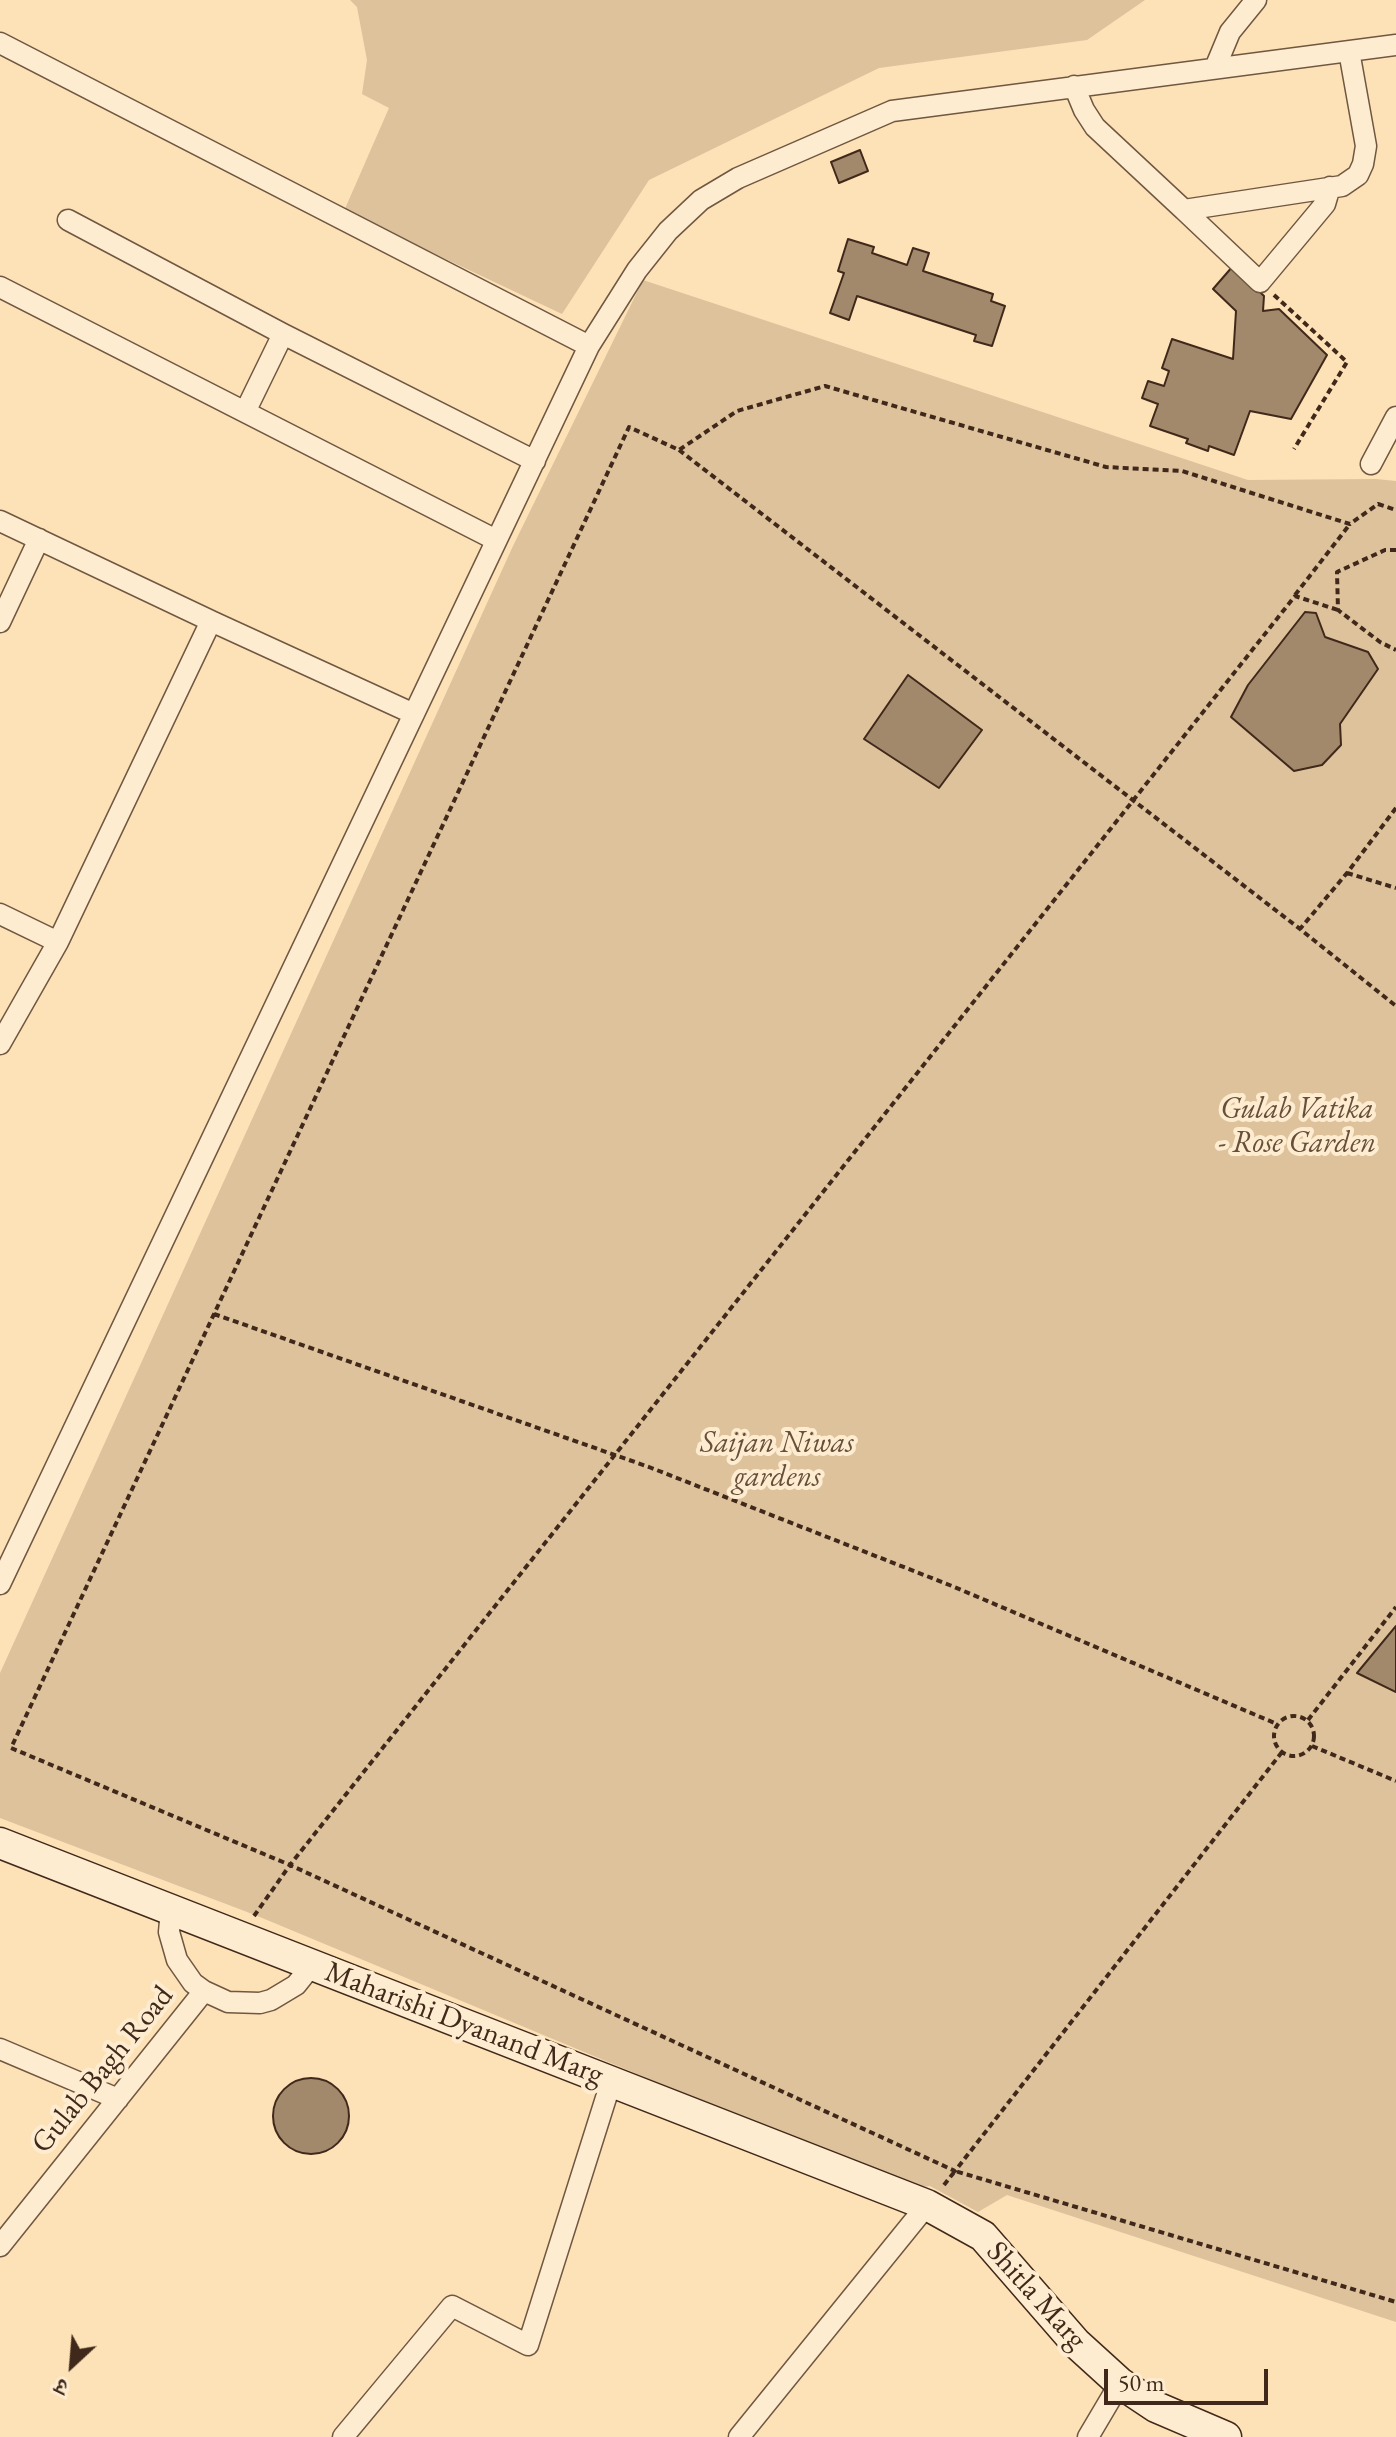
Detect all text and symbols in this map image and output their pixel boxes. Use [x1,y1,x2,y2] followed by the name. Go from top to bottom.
[1218,1092,1376,1162] park label: Gulab Vatika - Rose Garden
[700,1426,854,1496] park label: Saijan Niwas gardens
[320,1954,608,2094] street label: Maharishi Dyanand Marg
[24,1979,182,2161] street label: Gulab Bagh Road
[978,2235,1094,2357] street label: Shitla Marg
[32,2325,112,2405] north arrow
[1108,2353,1272,2403] scale bar
[1118,2367,1165,2398] text: 50 m
[50,2372,73,2403] text: उ

